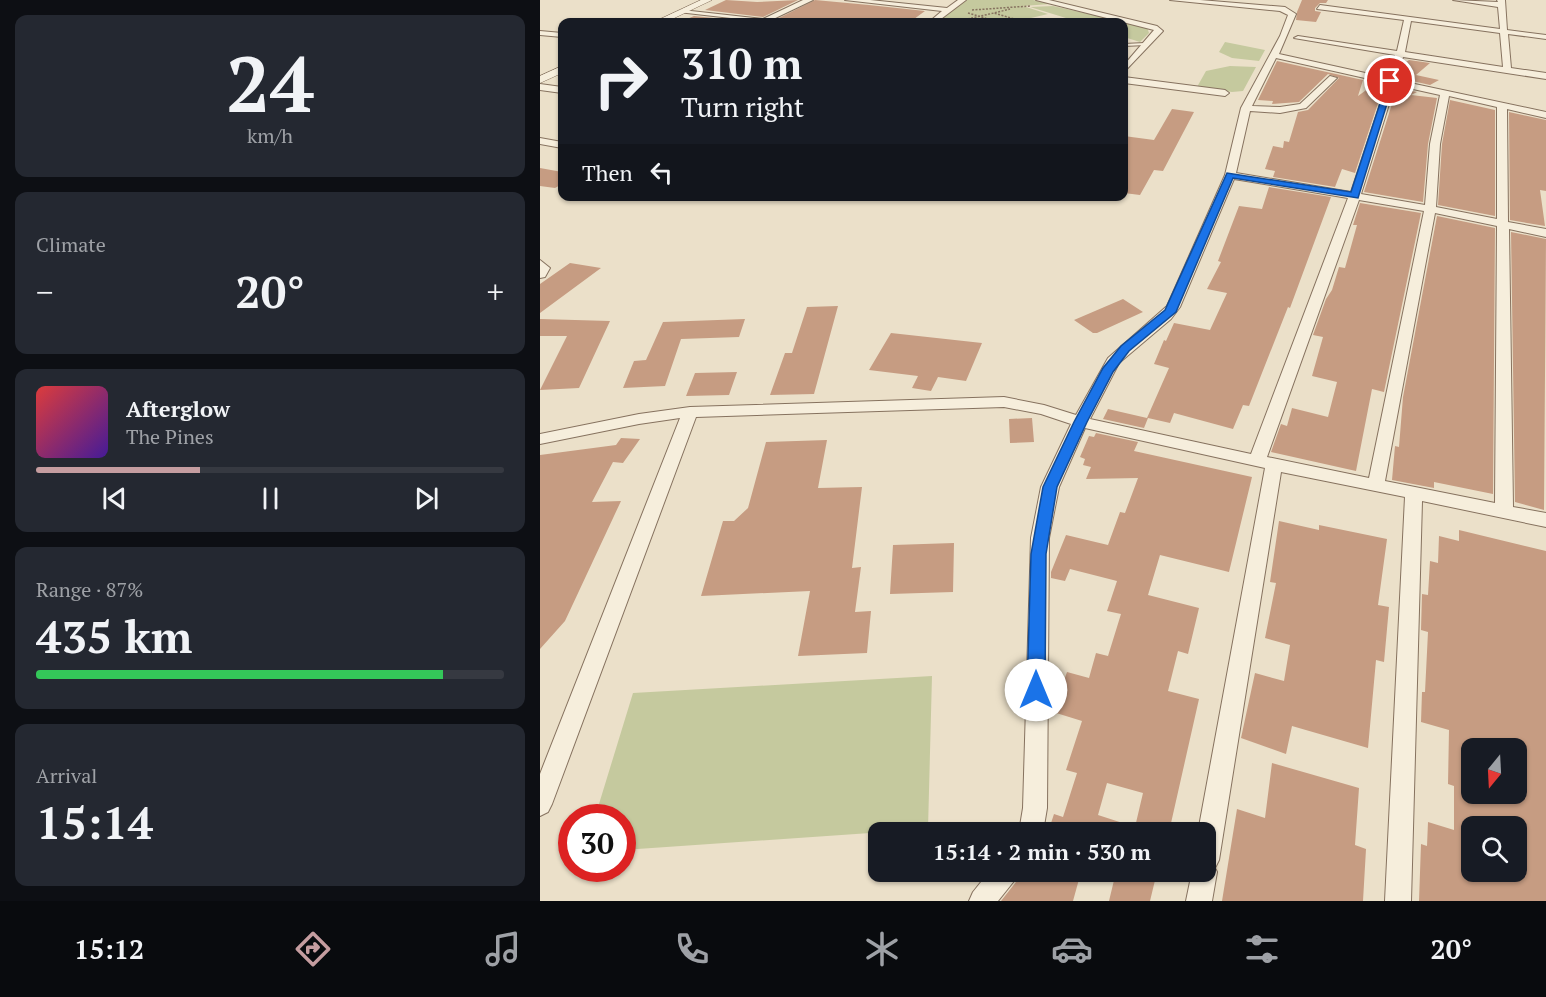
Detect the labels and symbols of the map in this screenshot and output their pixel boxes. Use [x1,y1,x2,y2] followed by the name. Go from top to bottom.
[1364,55,1415,106] pin
[1004,658,1068,722] position arrow
[1461,738,1527,804] north arrow
[558,804,636,882] speed limit sign: 30

